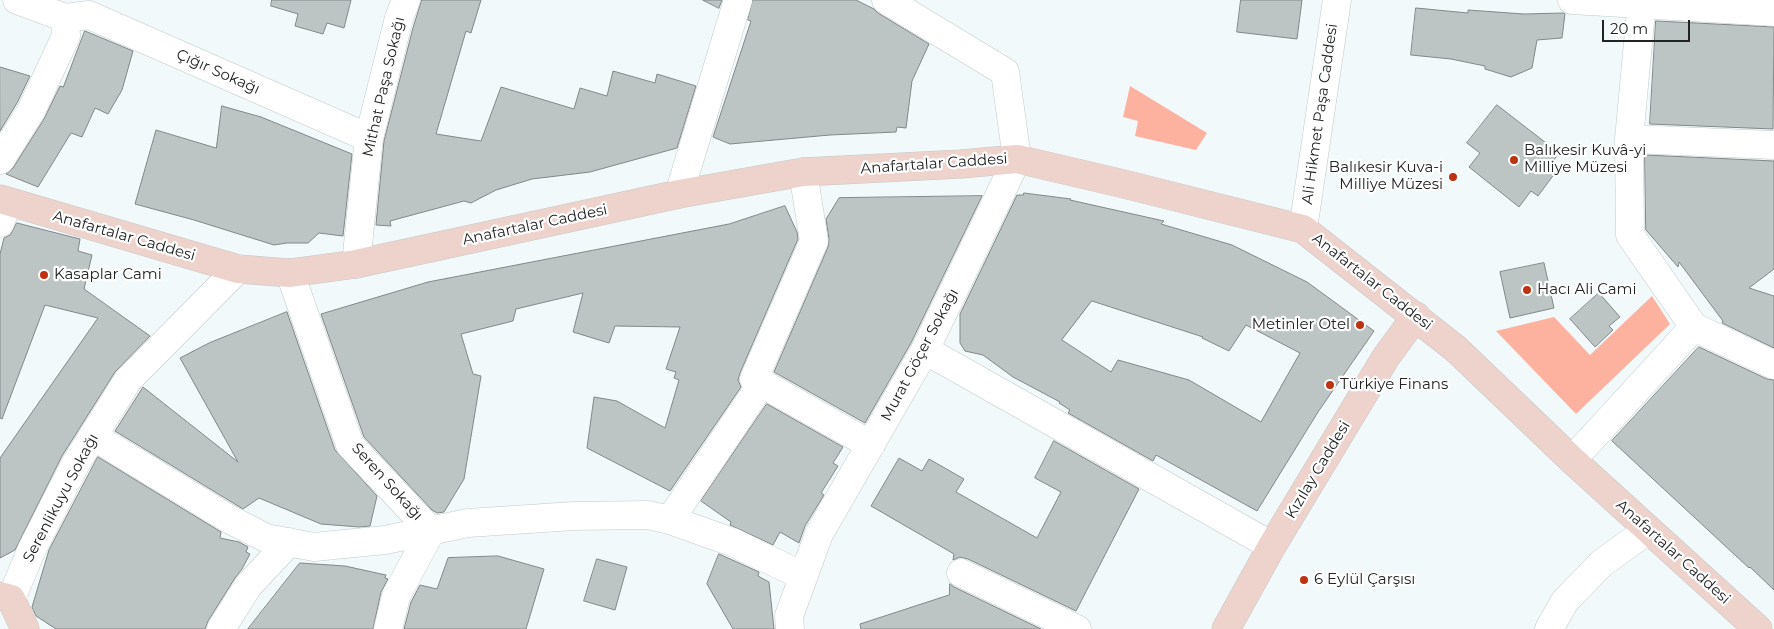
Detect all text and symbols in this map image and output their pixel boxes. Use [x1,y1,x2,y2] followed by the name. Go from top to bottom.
[1604,10,1692,42] scale bar
[359,15,409,159] street label: Mithat Paşa Sokağı
[1610,19,1648,38] text: 20 m
[1298,22,1342,206] street label: Ali Hikmet Paşa Caddesi
[173,46,263,98] street label: Çığır Sokağı
[1524,142,1646,177] place label: Balıkesir Kuvâ-yi Milliye Müzesi
[860,150,1008,178] street label: Anafartalar Caddesi
[1508,154,1520,166] marker: Balıkesir Kuvâ-yi Milliye Müzesi
[1329,159,1443,194] place label: Balıkesir Kuva-i Milliye Müzesi
[1447,171,1459,183] marker: Balıkesir Kuva-i Milliye Müzesi
[461,201,609,249] street label: Anafartalar Caddesi
[51,207,197,265] street label: Anafartalar Caddesi
[1308,230,1436,334] street label: Anafartalar Caddesi
[54,266,162,284] place label: Kasaplar Cami
[38,269,50,281] marker: Kasaplar Cami
[1537,281,1637,299] place label: Hacı Ali Cami
[1521,284,1533,296] marker: Hacı Ali Cami
[877,286,963,424] street label: Murat Göçer Sokağı
[1252,316,1350,334] place label: Metinler Otel
[1354,319,1366,331] marker: Metinler Otel
[1340,376,1448,394] place label: Türkiye Finans
[1324,379,1336,391] marker: Türkiye Finans
[1282,418,1354,522] street label: Kızılay Caddesi
[19,431,103,565] street label: Serenlikuyu Sokağı
[348,440,426,524] street label: Seren Sokağı
[1612,496,1734,608] street label: Anafartalar Caddesi
[1314,571,1415,589] place label: 6 Eylül Çarşısı
[1298,574,1310,586] marker: 6 Eylül Çarşısı

